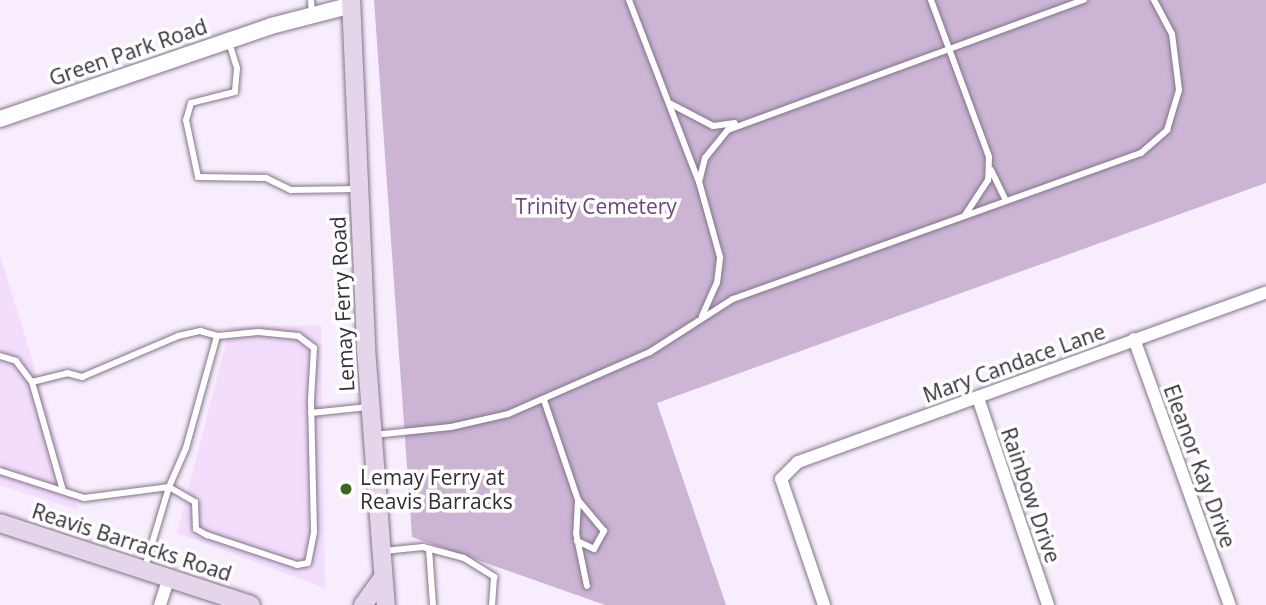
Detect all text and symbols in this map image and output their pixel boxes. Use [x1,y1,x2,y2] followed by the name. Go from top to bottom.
[46,13,210,91] street label: Green Park Road
[515,193,677,219] park label: Trinity Cemetery
[325,216,359,392] street label: Lemay Ferry Road
[919,318,1109,408] street label: Mary Candace Lane
[1159,381,1241,551] street label: Eleanor Kay Drive
[996,424,1066,566] street label: Rainbow Drive
[360,464,513,514] place label: Lemay Ferry at Reavis Barracks
[338,481,354,497] marker: Lemay Ferry at Reavis Barracks
[29,498,235,586] street label: Reavis Barracks Road

